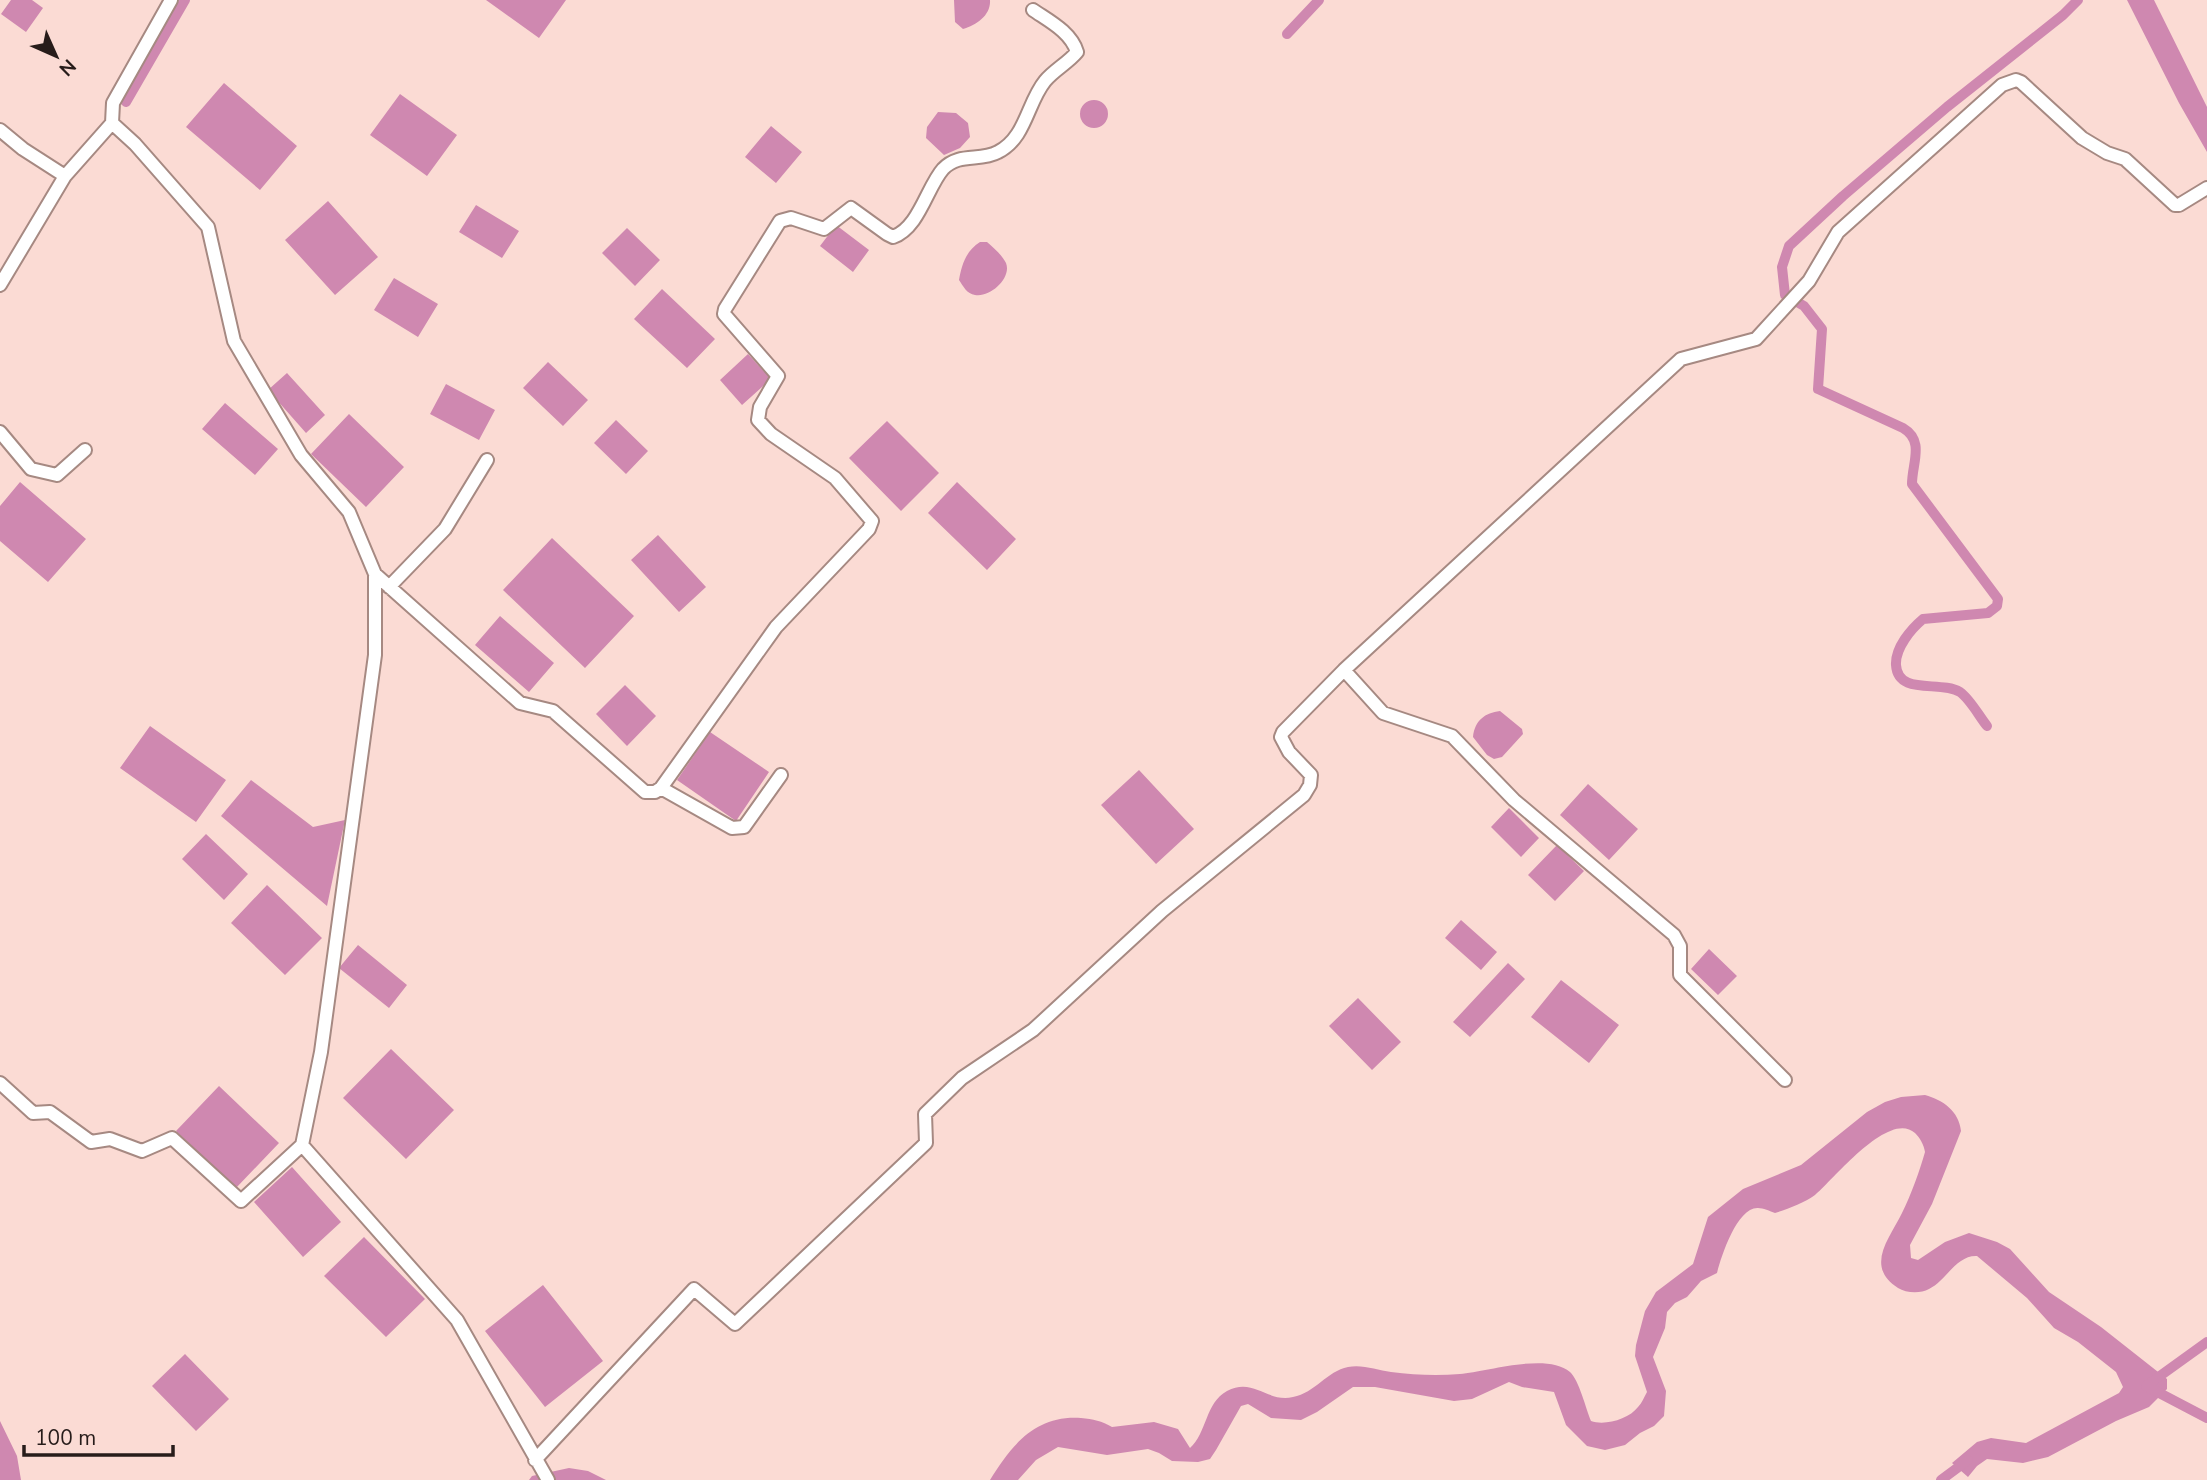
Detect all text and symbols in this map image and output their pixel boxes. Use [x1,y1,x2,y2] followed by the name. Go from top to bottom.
[21,21,91,91] north arrow
[53,53,82,82] text: N
[24,1414,173,1458] scale bar
[35,1424,96,1452] text: 100 m

